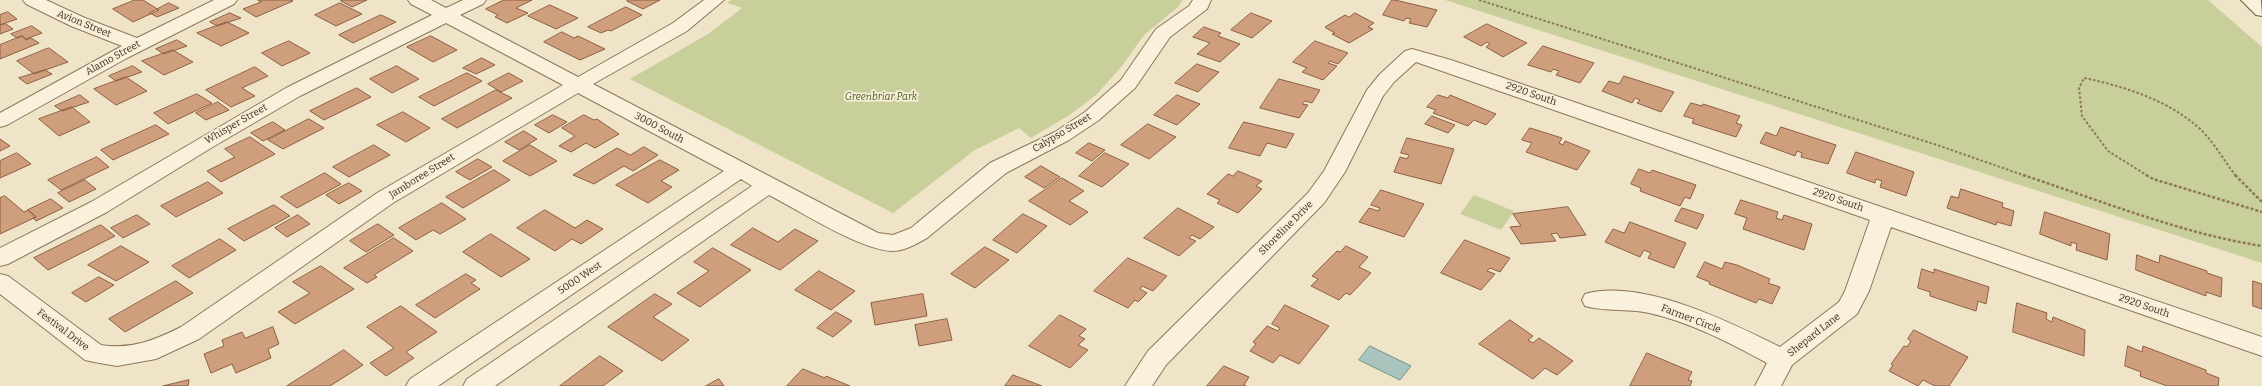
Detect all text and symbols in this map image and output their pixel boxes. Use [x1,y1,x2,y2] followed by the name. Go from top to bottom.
[55,8,113,40] street label: Avion Street
[84,38,142,78] street label: Alamo Street
[1504,80,1558,108] street label: 2920 South
[845,91,917,103] park label: Greenbriar Park
[203,101,269,147] street label: Whisper Street
[632,110,686,146] street label: 3000 South
[1030,111,1094,155] street label: Calypso Street
[387,151,457,201] street label: Jamboree Street
[1811,186,1865,214] street label: 2920 South
[1256,198,1316,258] street label: Shoreline Drive
[556,259,604,297] street label: 5000 West
[2117,292,2171,320] street label: 2920 South
[1659,302,1723,336] street label: Farmer Circle
[35,307,91,353] street label: Festival Drive
[1785,311,1843,359] street label: Shepard Lane

